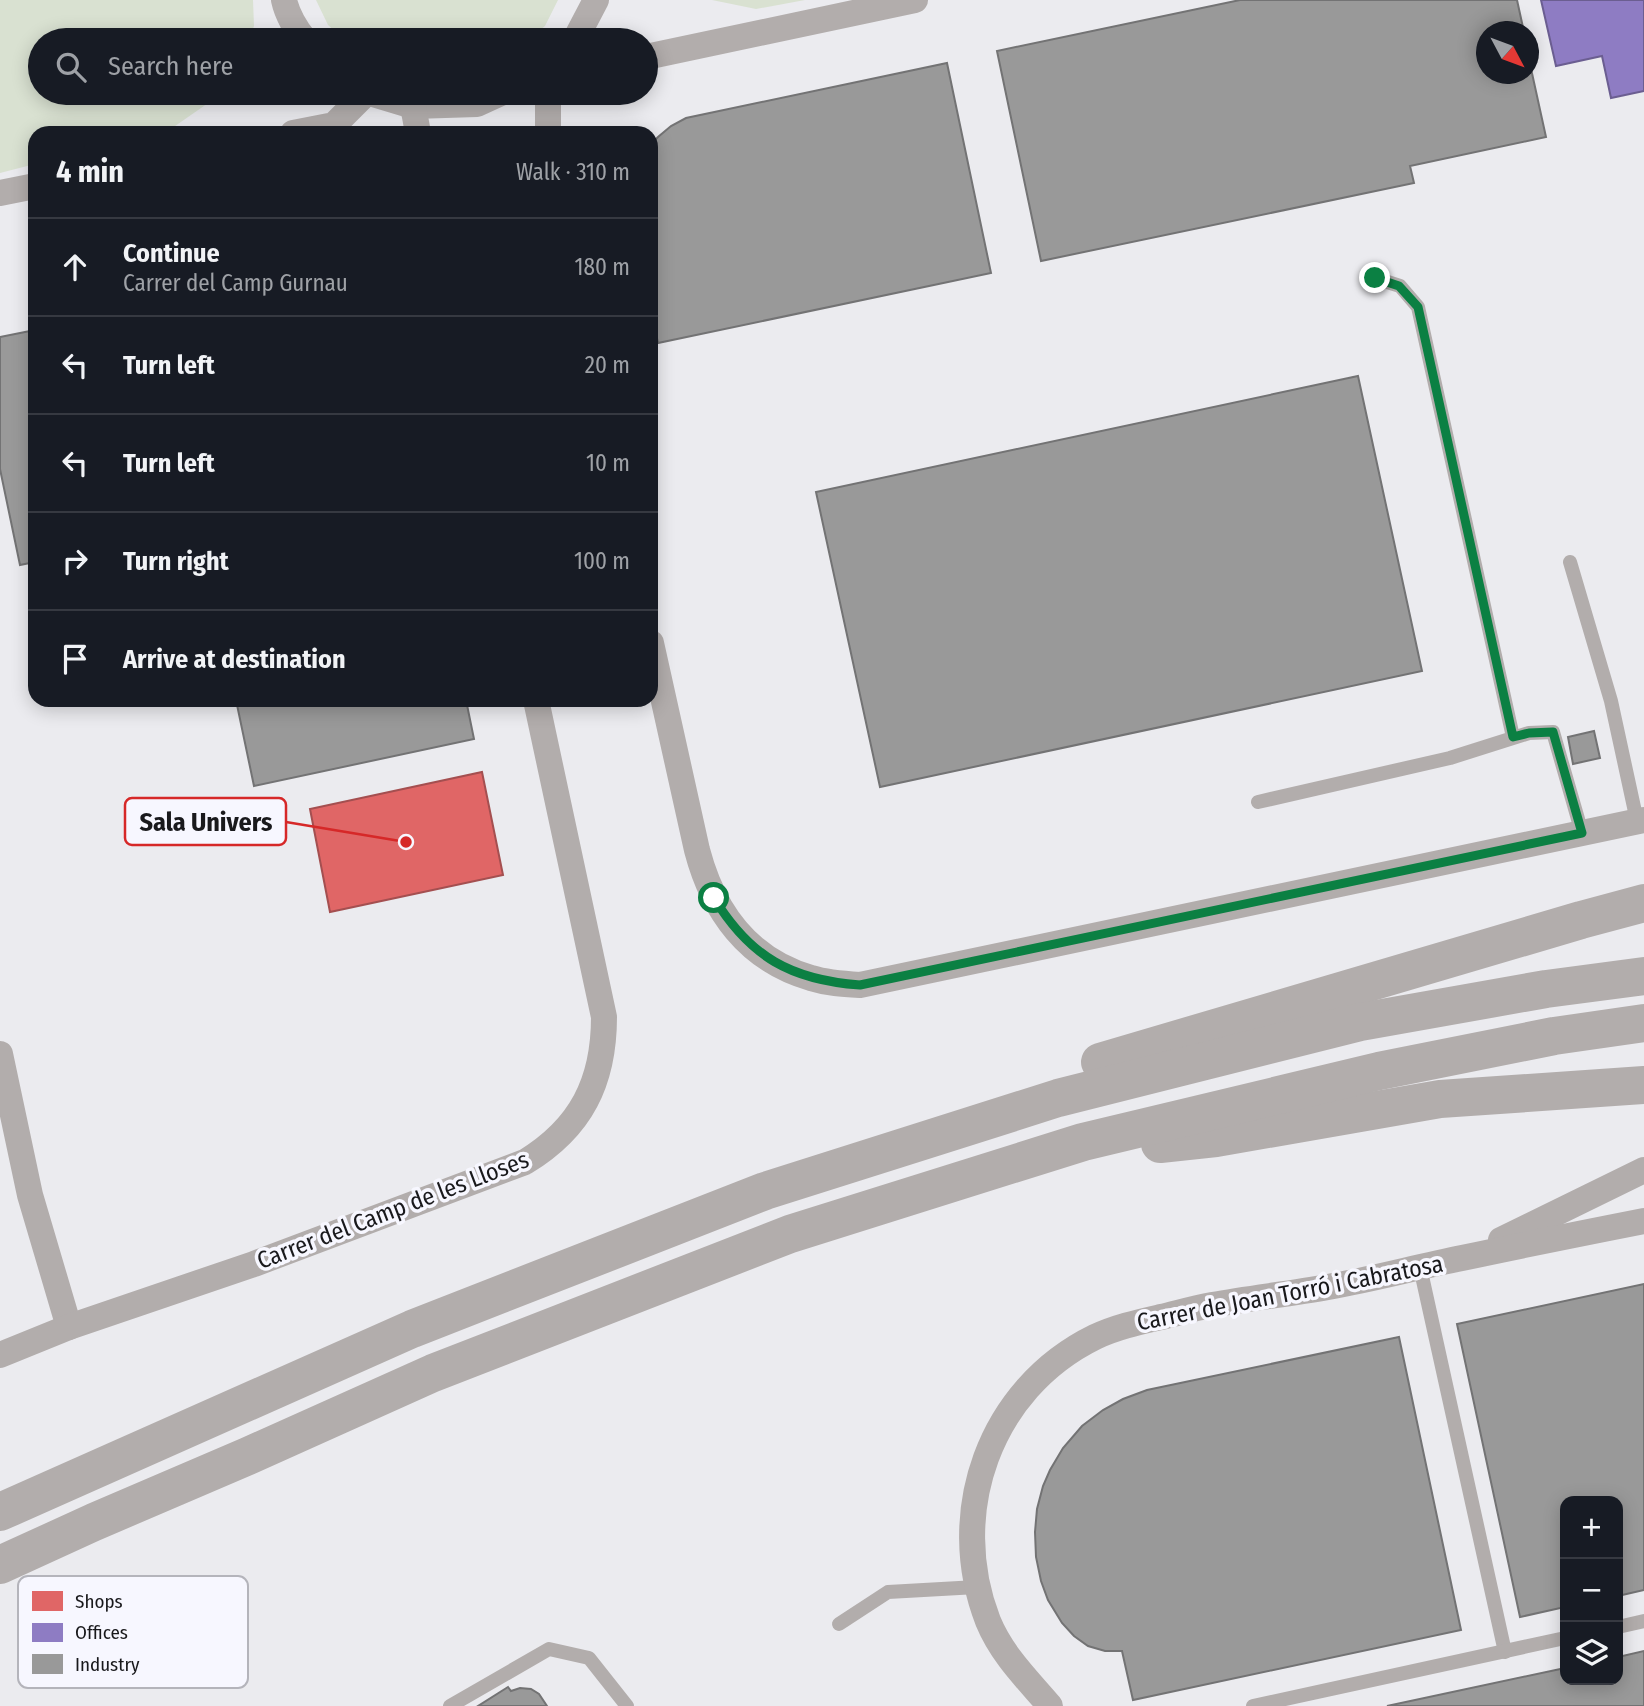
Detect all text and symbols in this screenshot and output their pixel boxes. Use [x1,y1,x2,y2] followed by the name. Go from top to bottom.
[1476,21,1539,84] north arrow
[28,28,658,105] search box
[52,48,90,86] icon: search
[108,51,233,82] text: Search here
[56,154,124,190] text: 4 min
[516,158,630,186] text: Walk · 310 m
[123,238,220,269] text: Continue
[56,248,94,286] icon: ahead
[574,253,630,281] text: 180 m
[1359,262,1390,293] route end
[123,269,348,297] text: Carrer del Camp Gurnau
[56,346,94,384] icon: left
[123,350,215,381] text: Turn left
[585,351,630,379] text: 20 m
[56,444,94,482] icon: left
[123,448,215,479] text: Turn left
[586,449,630,477] text: 10 m
[56,542,94,580] icon: right
[123,546,229,577] text: Turn right
[574,547,630,575] text: 100 m
[56,640,94,678] icon: arrive
[123,644,346,675] text: Arrive at destination
[125,798,286,845] callout: Sala Univers
[140,807,272,838] text: Sala Univers
[698,882,729,913] route start
[253,1145,533,1275] street label: Carrer del Camp de les Lloses
[1135,1250,1445,1336] street label: Carrer de Joan Torró i Cabratosa
[1560,1496,1623,1685] map controls
[1560,1496,1623,1559] button: +
[1560,1559,1623,1622] button: −
[18,1576,248,1688] legend
[75,1590,123,1613] text: Shops
[75,1621,128,1644] text: Offices
[1560,1622,1623,1685] button: layers
[75,1653,140,1676] text: Industry

